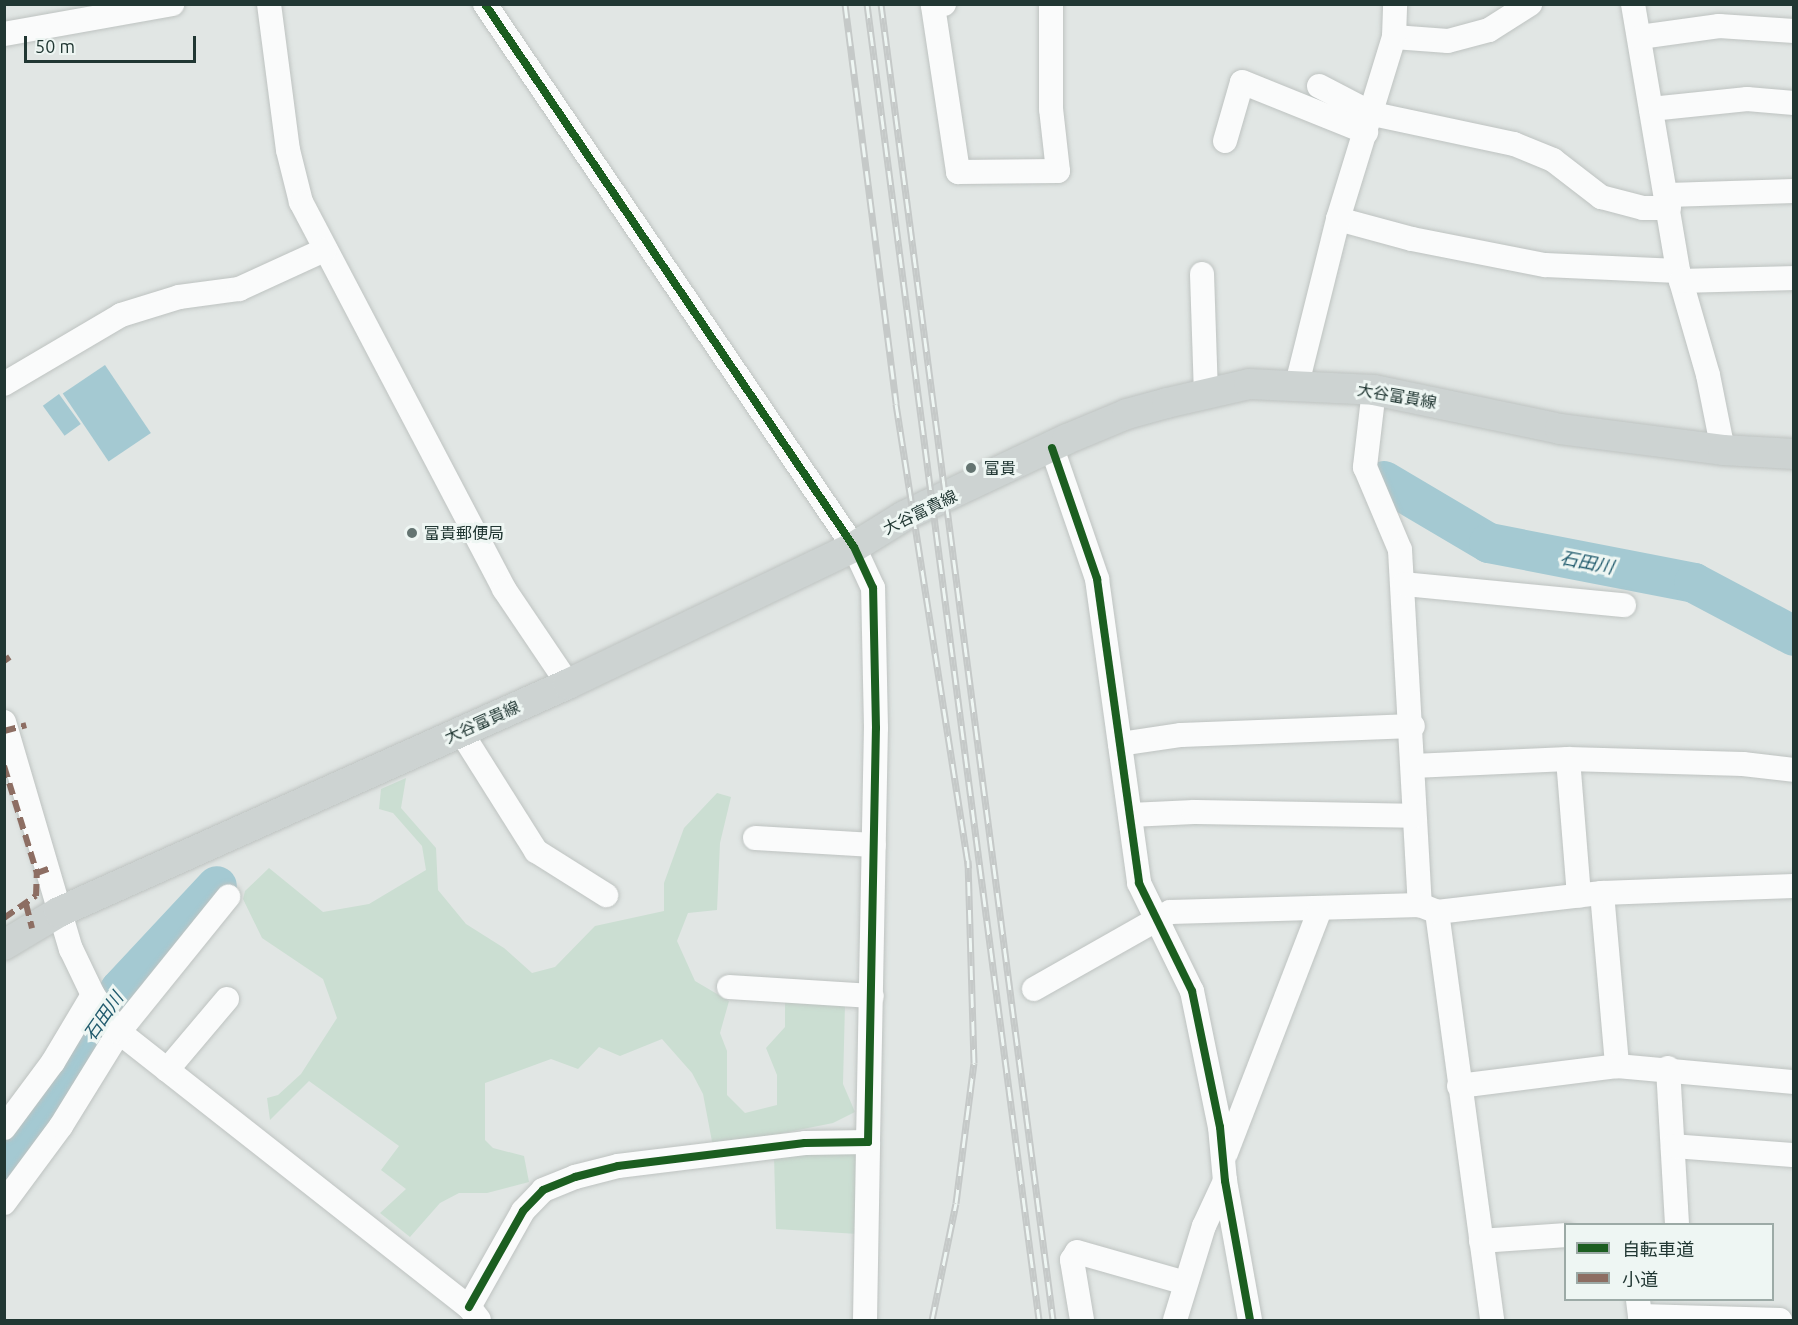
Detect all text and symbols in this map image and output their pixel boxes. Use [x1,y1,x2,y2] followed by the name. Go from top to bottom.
[27,24,200,62] scale bar
[35,36,75,56] text: 50 m
[1356,380,1438,412] street label: 大谷富貴線
[984,458,1016,478] place label: 富貴
[962,459,980,477] marker: 富貴
[880,486,960,538] street label: 大谷富貴線
[424,523,504,543] place label: 富貴郵便局
[405,526,419,540] marker: 富貴郵便局
[1558,546,1616,578] water label: 石田川
[442,697,522,747] street label: 大谷富貴線
[79,988,127,1044] water label: 石田川
[1564,1223,1774,1301] legend
[1622,1239,1694,1259] text: 自転車道
[1622,1269,1658,1289] text: 小道

